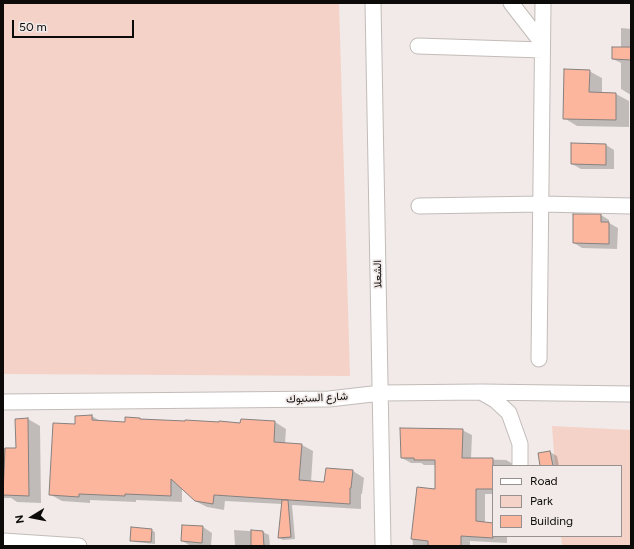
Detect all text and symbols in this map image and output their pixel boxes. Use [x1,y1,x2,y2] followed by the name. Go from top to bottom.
[14,12,136,38] scale bar
[19,20,47,34] text: 50 m
[371,260,385,288] street label: الشعلا
[286,390,348,406] street label: شارع السنبوك
[492,465,622,537] legend
[530,474,558,488] text: Road
[530,494,553,508] text: Park
[12,497,52,537] north arrow
[13,514,27,525] text: N
[530,514,573,528] text: Building

